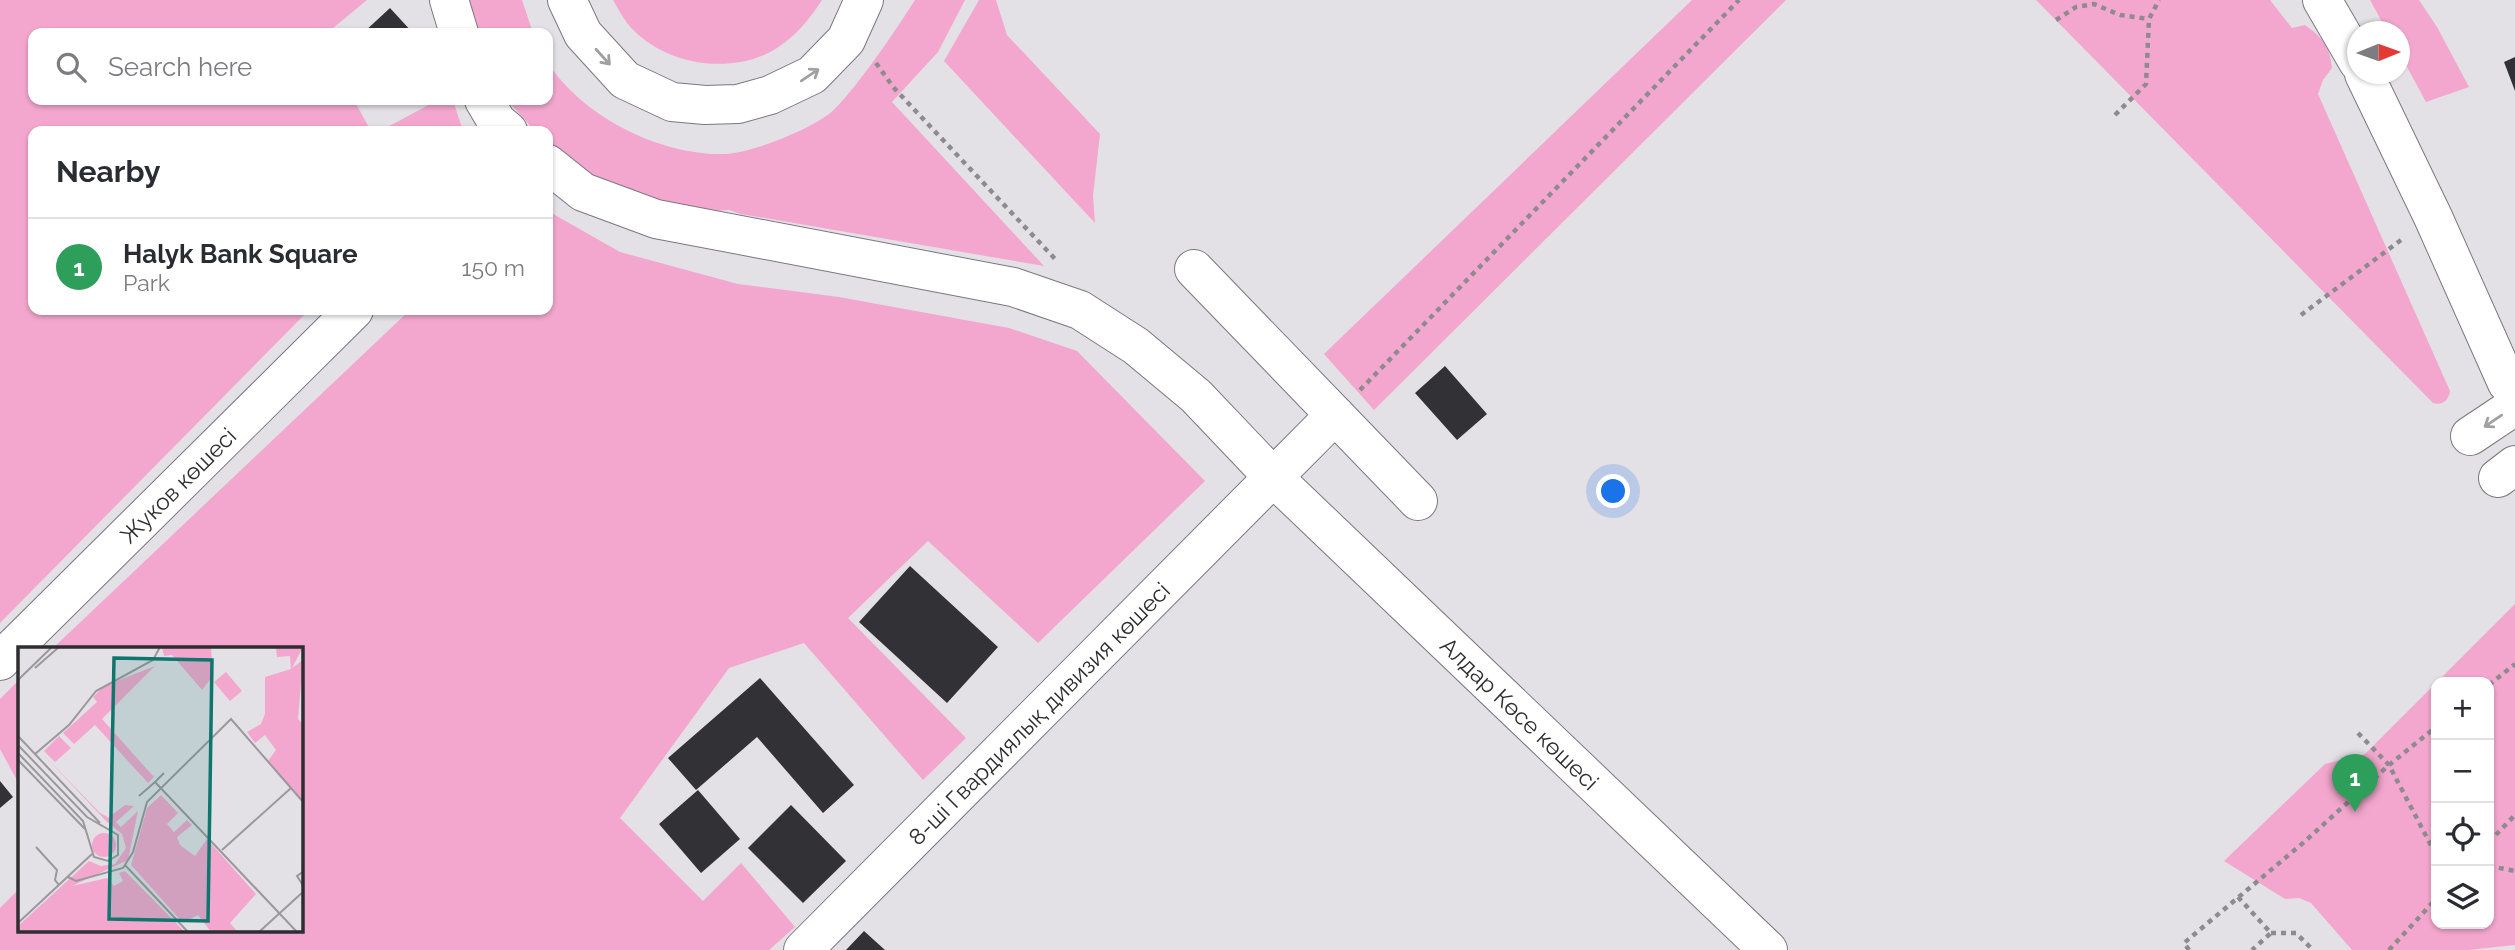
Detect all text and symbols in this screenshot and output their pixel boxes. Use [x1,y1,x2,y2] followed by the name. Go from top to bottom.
[2347,21,2410,84] north arrow
[28,28,553,105] search box
[52,48,90,86] icon: search
[595,48,612,65] one-way arrow
[108,52,252,82] text: Search here
[800,68,819,82] one-way arrow
[56,154,160,189] text: Nearby
[123,239,358,269] text: Halyk Bank Square
[73,254,85,281] text: 1
[462,254,525,281] text: 150 m
[123,269,170,296] text: Park
[2483,414,2503,428] one-way arrow
[114,422,241,548] street label: Жуков көшесі
[1596,474,1630,508] your location
[902,576,1175,850] street label: 8-ші Гвардиялық дивизия көшесі
[1435,631,1605,795] street label: Алдар Көсе көшесі
[18,647,303,932] inset map
[2431,677,2494,929] map controls
[2431,677,2494,740] button: +
[2431,740,2494,803] button: −
[2332,754,2378,812] pin: 1
[2431,803,2494,866] button: locate
[2431,866,2494,929] button: layers

